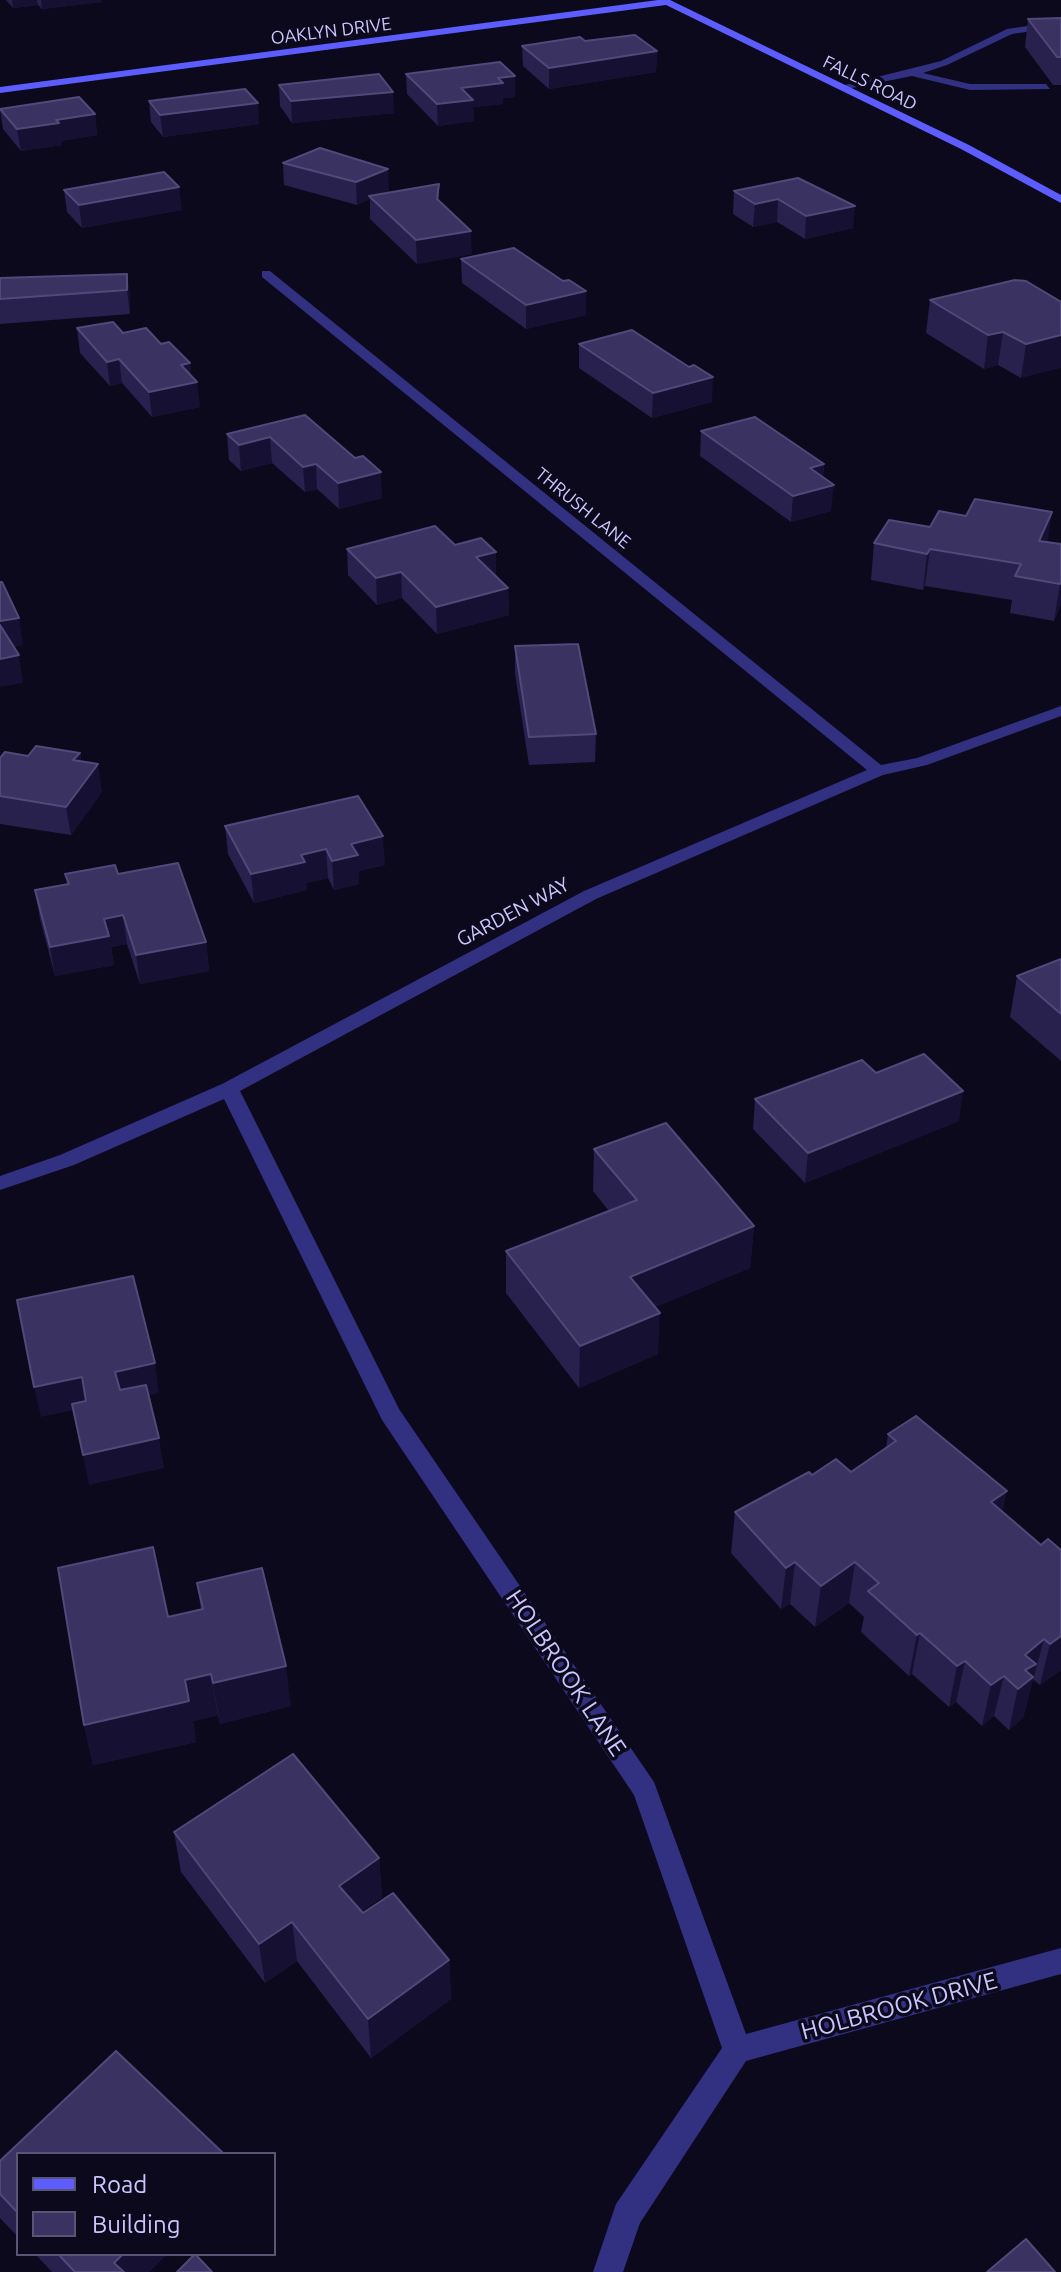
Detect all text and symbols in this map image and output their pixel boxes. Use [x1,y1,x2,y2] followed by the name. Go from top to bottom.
[270,13,392,49] street label: OAKLYN DRIVE
[819,51,921,115] street label: FALLS ROAD
[531,463,635,553] street label: THRUSH LANE
[452,872,574,952] street label: GARDEN WAY
[500,1584,632,1762] street label: HOLBROOK LANE
[798,1966,1000,2046] street label: HOLBROOK DRIVE
[16,2152,276,2256] legend
[92,2171,147,2198] text: Road
[92,2211,180,2238] text: Building

